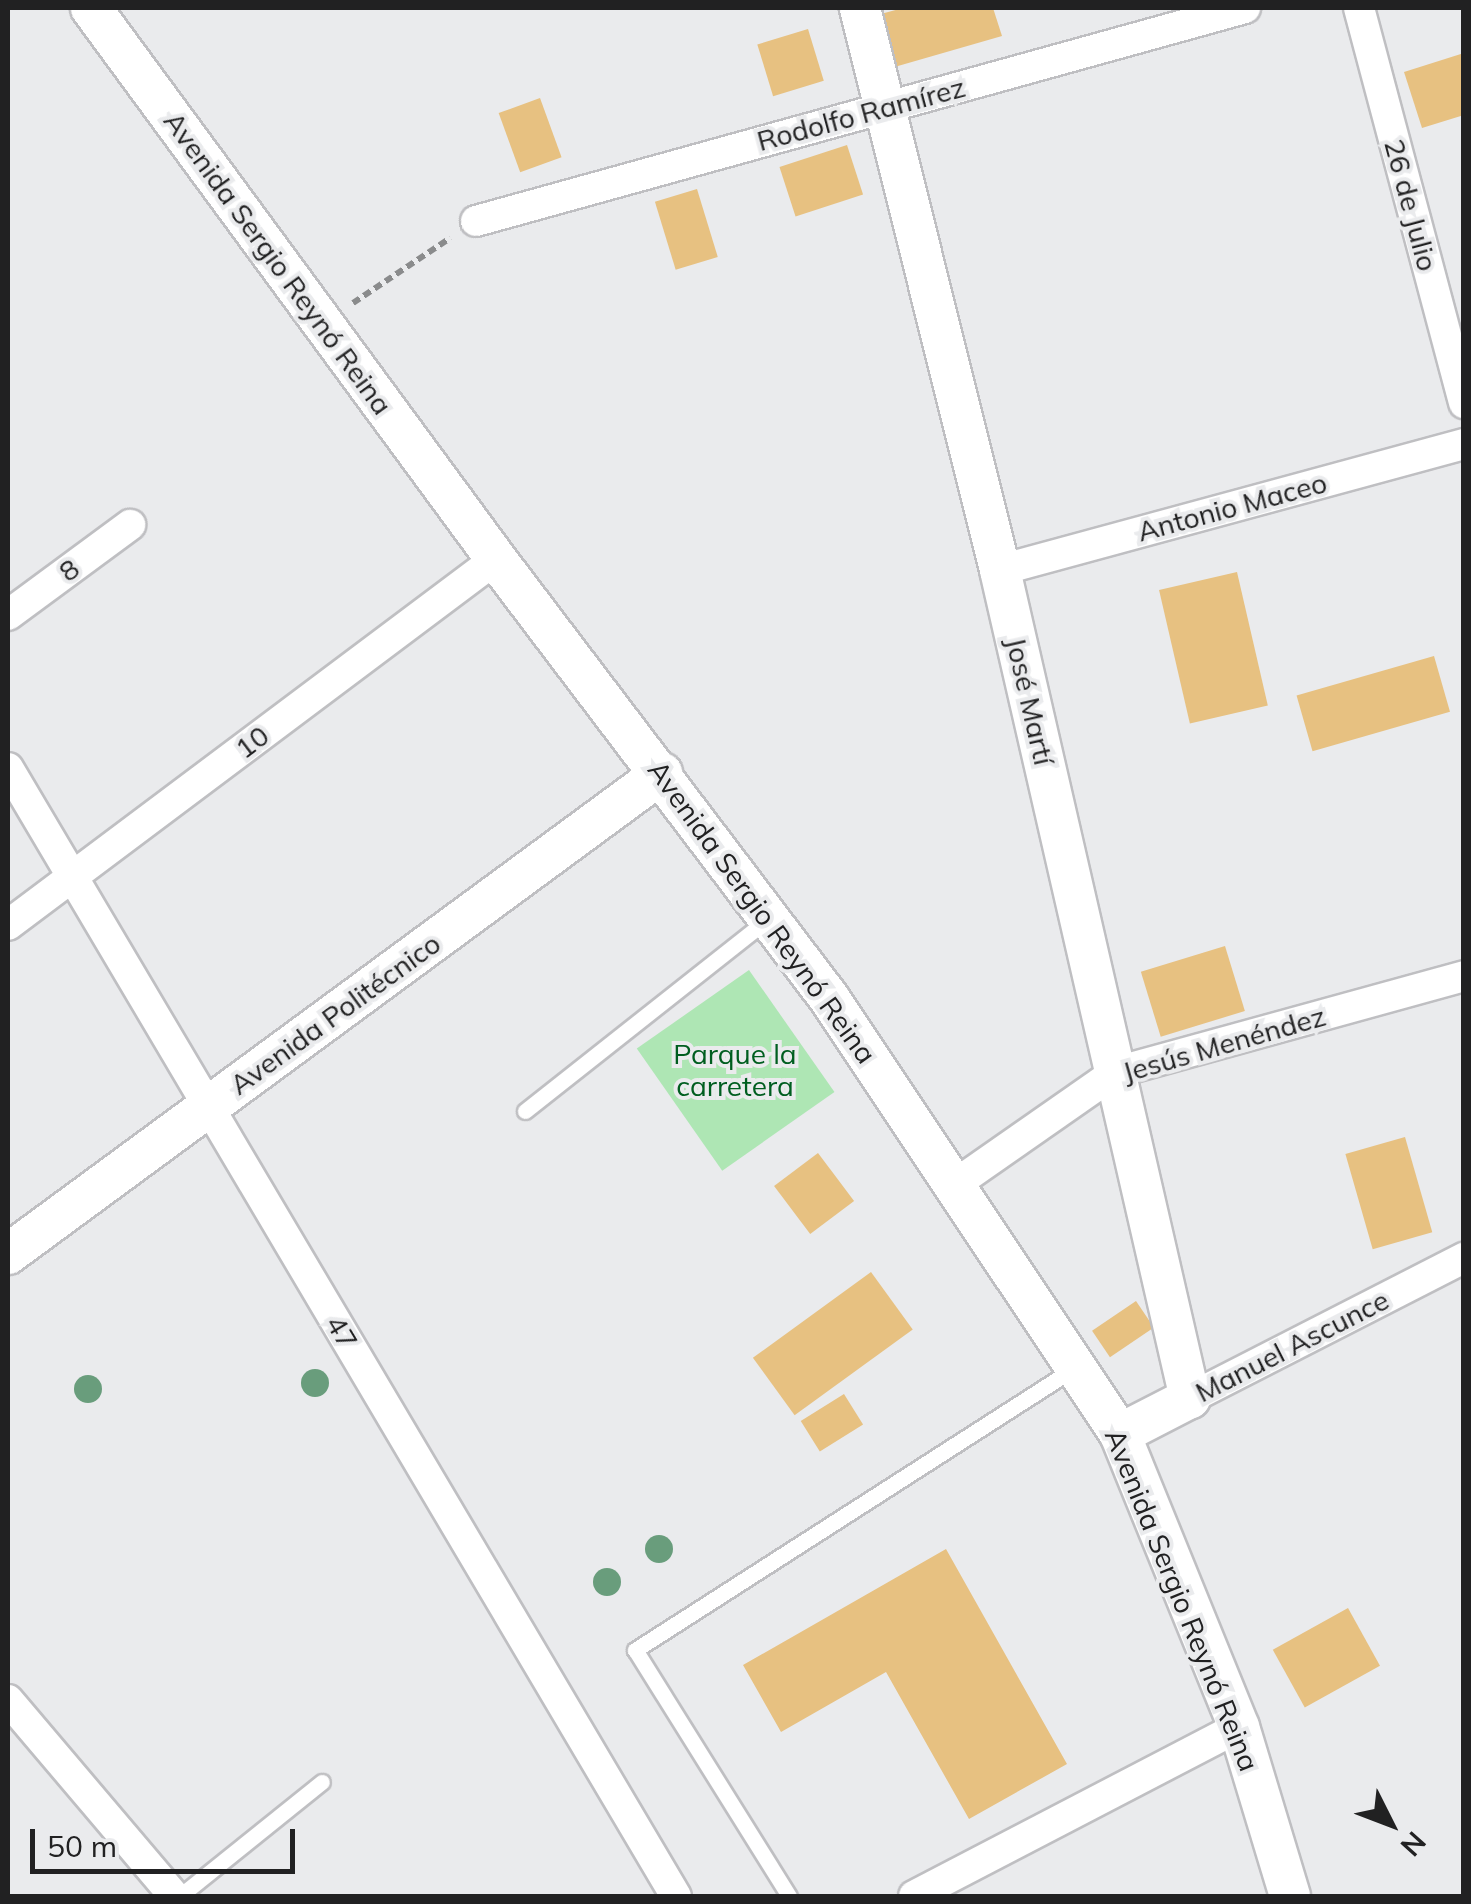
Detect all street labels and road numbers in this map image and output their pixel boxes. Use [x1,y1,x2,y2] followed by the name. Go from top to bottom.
[753,70,969,158] street label: Rodolfo Ramírez
[157,105,399,421] street label: Avenida Sergio Reynó Reina
[1377,135,1445,275] street label: 26 de Julio
[1134,466,1330,548] street label: Antonio Maceo
[52,551,86,589] street label: 8
[999,634,1061,768] street label: José Martí
[228,718,276,766] street label: 10
[641,754,883,1070] street label: Avenida Sergio Reynó Reina
[223,926,447,1102] street label: Avenida Politécnico
[1119,999,1329,1089] street label: Jesús Menéndez
[1190,1283,1394,1409] street label: Manuel Ascunce
[319,1309,365,1355] street label: 47
[1098,1424,1266,1776] street label: Avenida Sergio Reynó Reina

